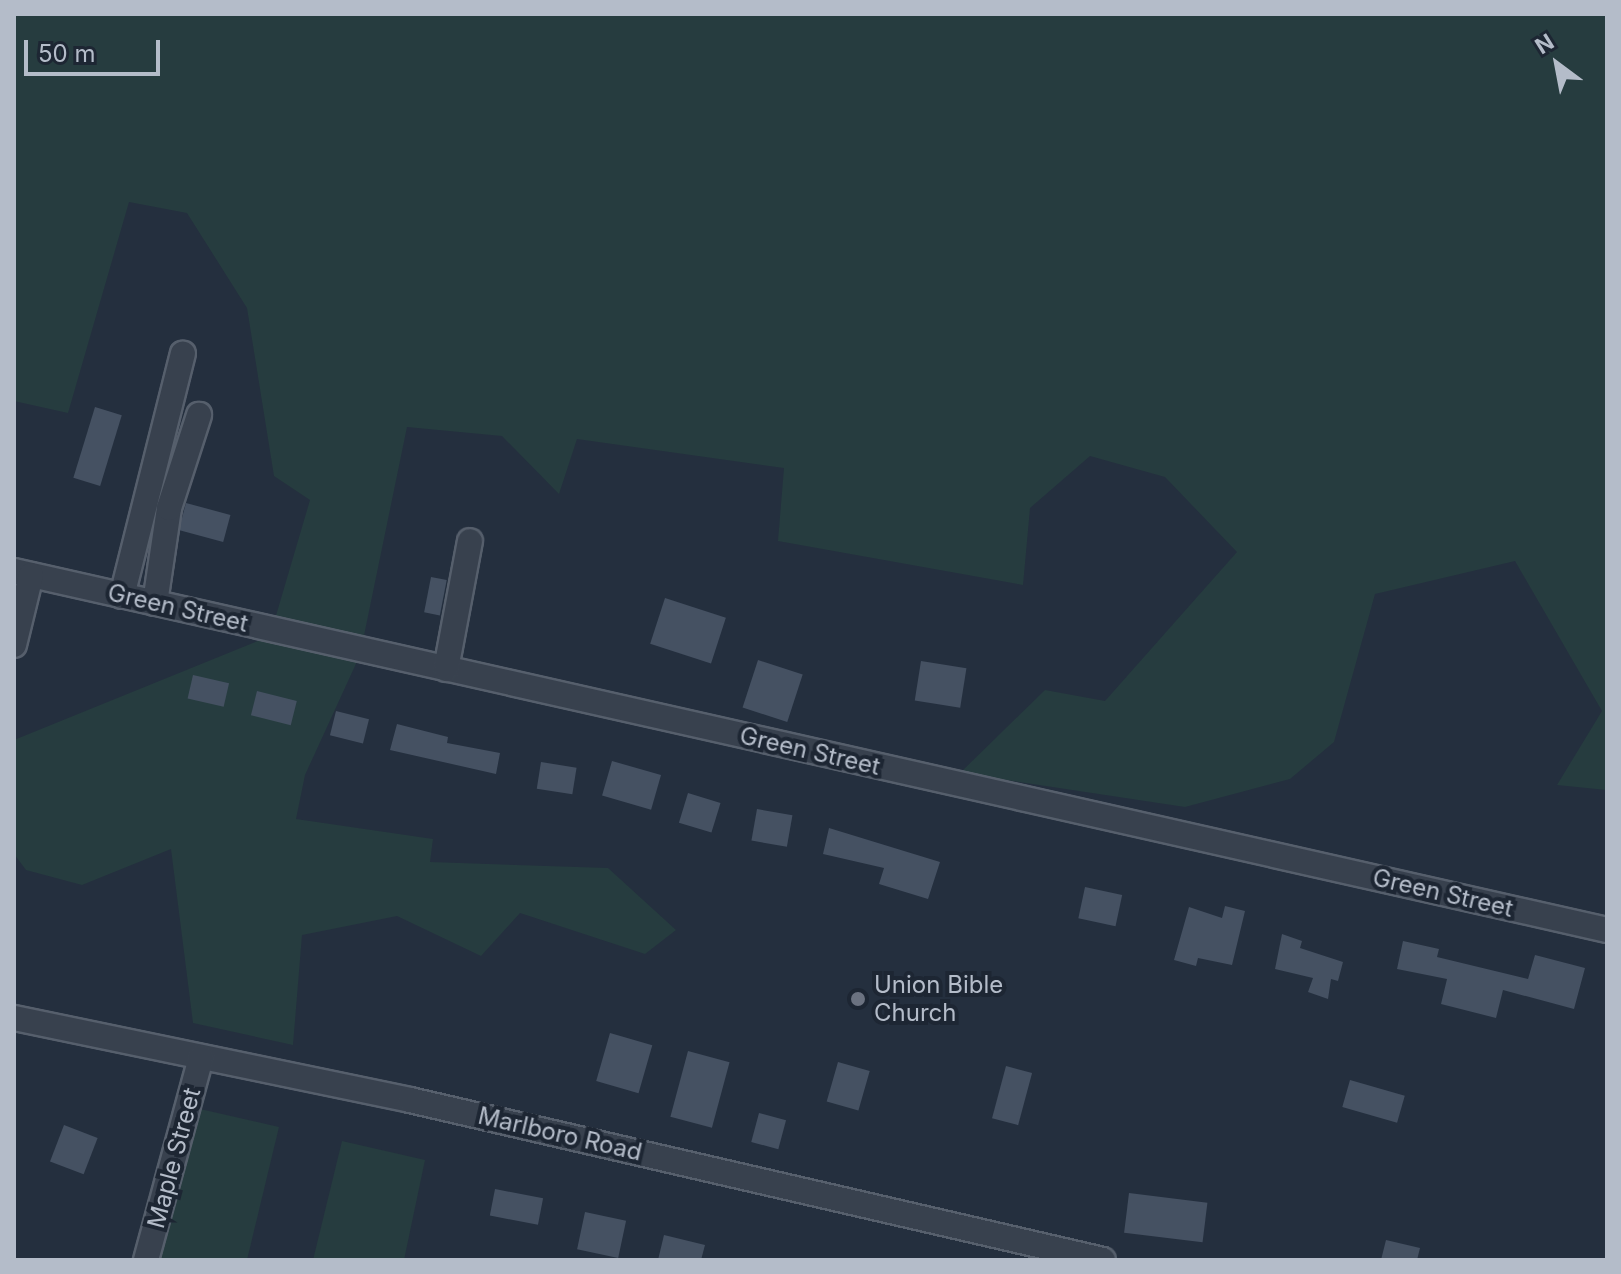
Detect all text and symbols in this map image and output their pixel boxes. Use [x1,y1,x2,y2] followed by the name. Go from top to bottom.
[28,24,164,74] scale bar
[1517,24,1597,104] north arrow
[1530,28,1558,59] text: N
[38,39,96,68] text: 50 m
[105,578,251,638] street label: Green Street
[737,721,883,781] street label: Green Street
[1370,863,1516,923] street label: Green Street
[874,971,1003,1027] place label: Union Bible Church
[849,990,867,1008] marker: Union Bible Church
[141,1085,207,1231] street label: Maple Street
[475,1101,645,1167] street label: Marlboro Road

